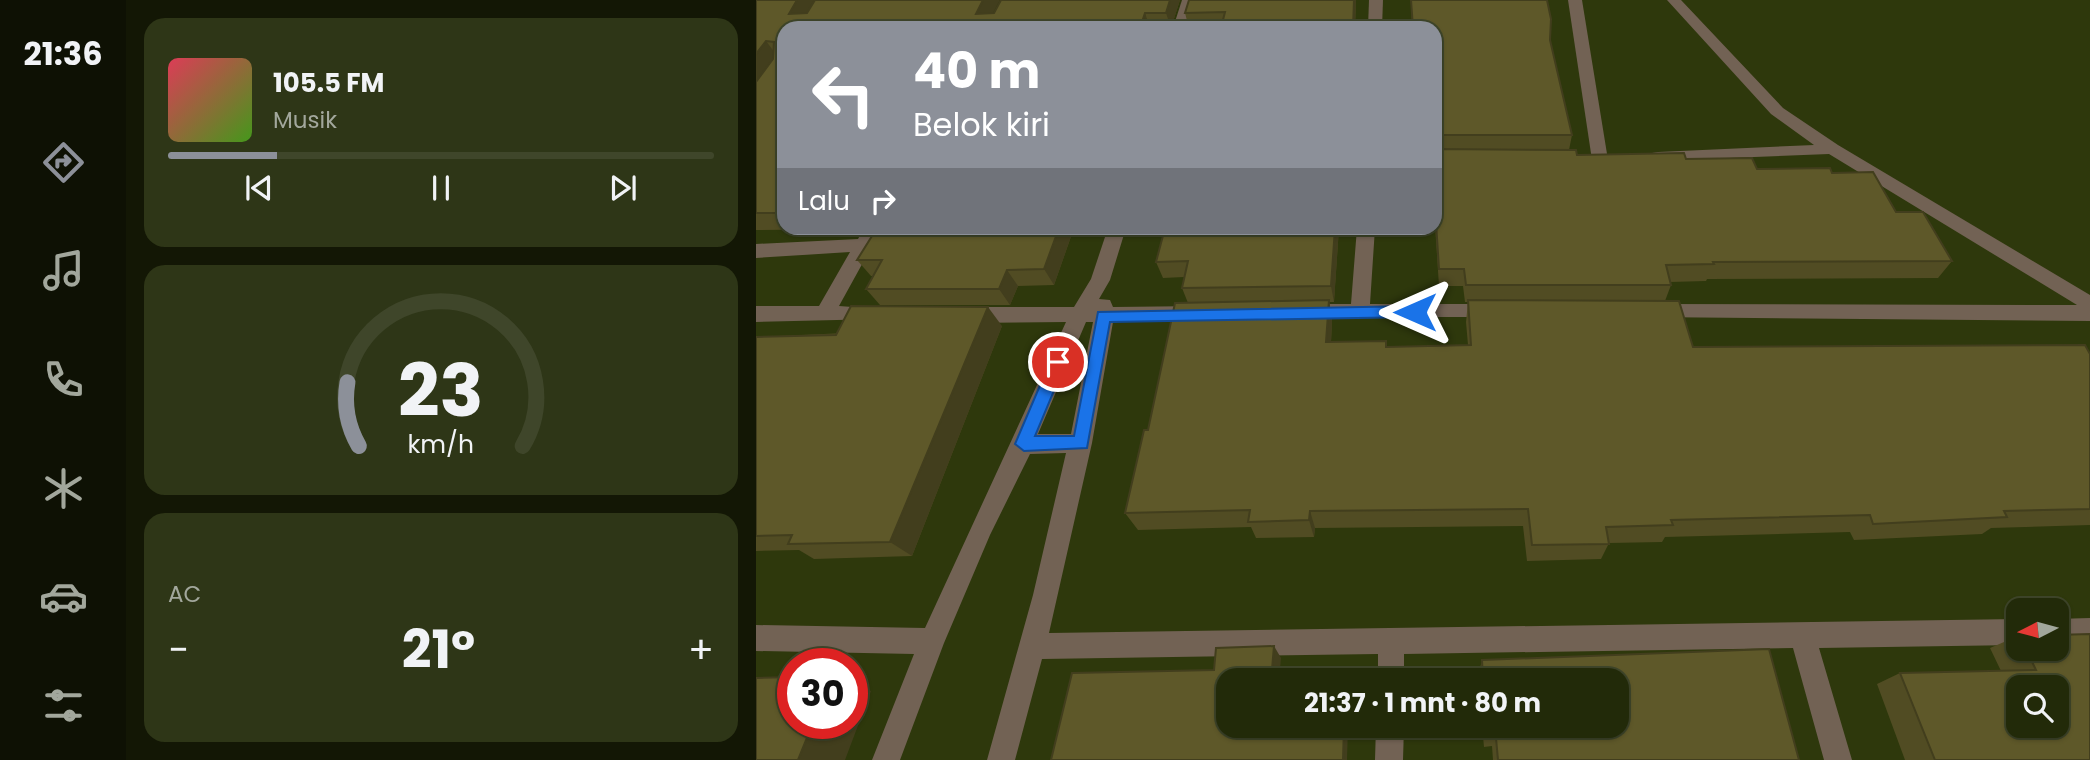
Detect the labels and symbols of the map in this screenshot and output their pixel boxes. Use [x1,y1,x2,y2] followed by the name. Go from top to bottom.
[1378,275,1452,349] position arrow
[1028,332,1088,392] pin
[2006,598,2068,662] north arrow
[777,648,868,739] speed limit sign: 30

